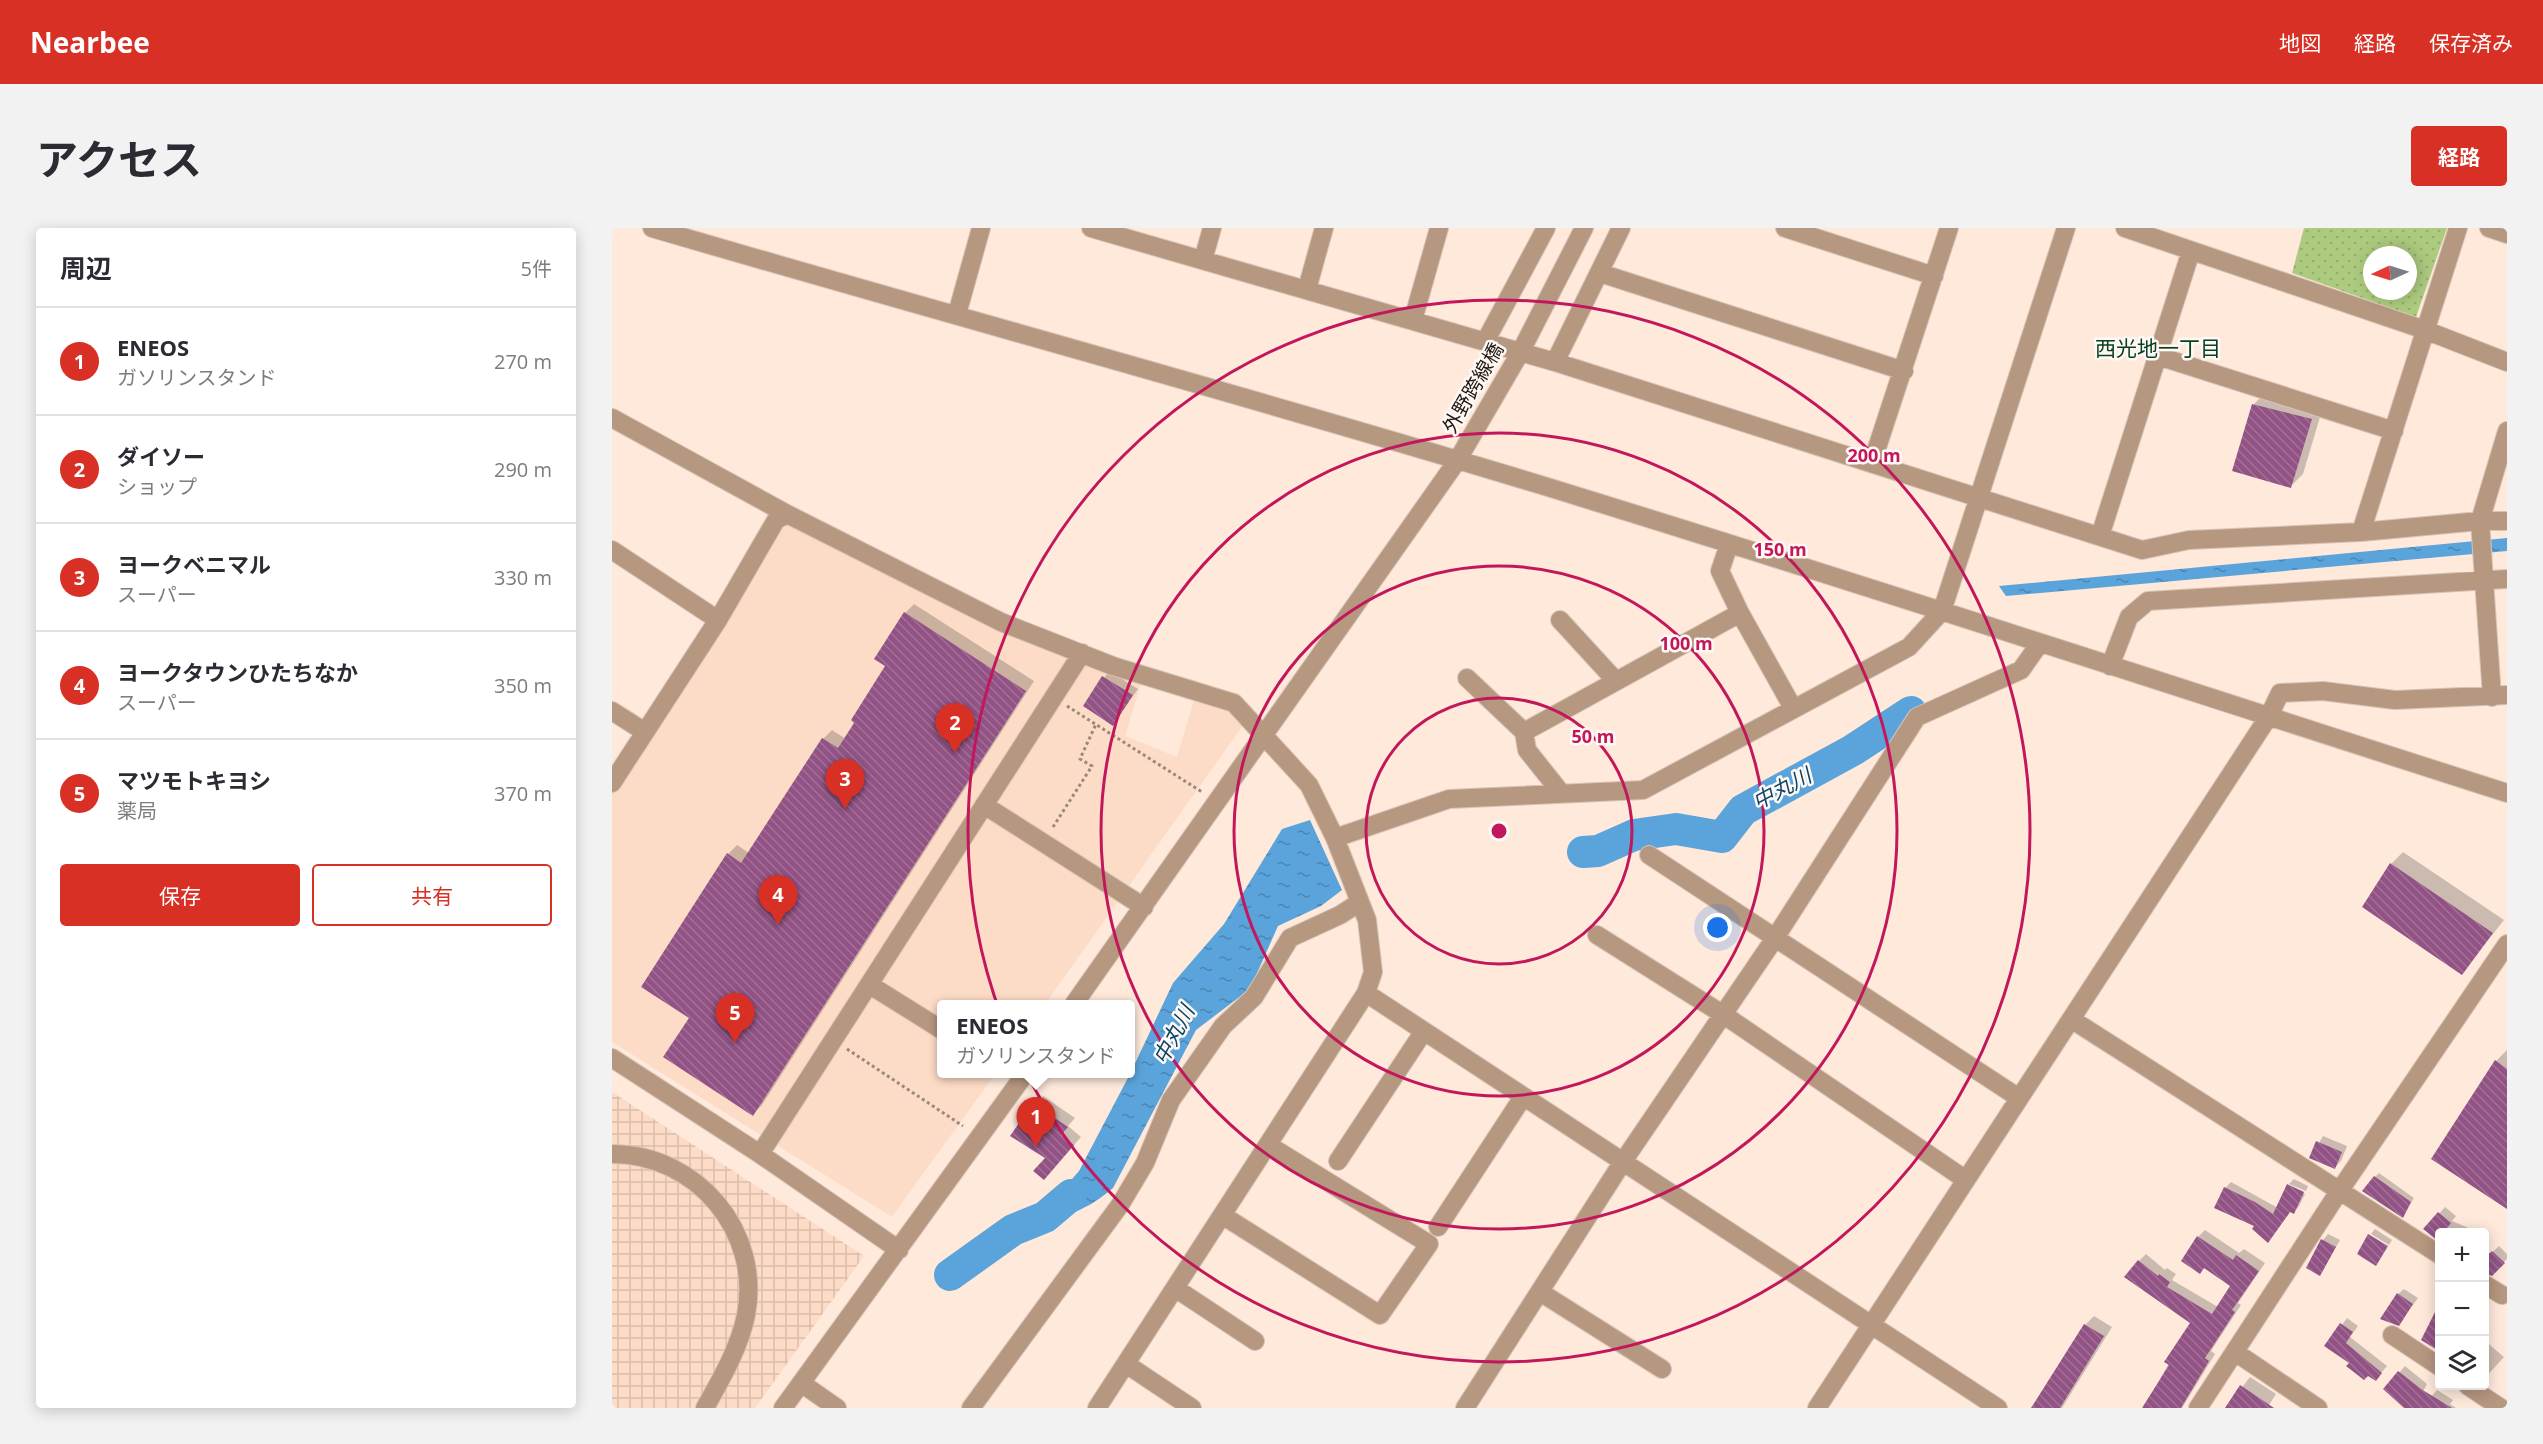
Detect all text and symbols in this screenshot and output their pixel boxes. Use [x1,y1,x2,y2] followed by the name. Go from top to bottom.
[30,23,150,61] text: Nearbee
[2279,29,2321,57] text: 地図
[2354,29,2396,57] text: 経路
[2429,29,2513,57] text: 保存済み
[2411,126,2507,186] button: 経路
[36,130,202,187] text: アクセス
[2363,246,2417,300] north arrow
[60,250,112,286] text: 周辺
[521,255,552,282] text: 5件
[117,332,189,362] text: ENEOS
[2095,334,2221,362] district label: 西光地一丁目
[1436,338,1509,438] street label: 外野跨線橋
[74,348,85,375] text: 1
[494,348,552,375] text: 270 m
[117,364,277,391] text: ガソリンスタンド
[117,441,205,471] text: ダイソー
[1847,443,1901,467] text: 200 m
[74,456,85,483] text: 2
[494,456,552,483] text: 290 m
[117,473,197,500] text: ショップ
[1753,537,1807,561] text: 150 m
[117,549,271,579] text: ヨークベニマル
[74,564,85,591] text: 3
[494,564,552,591] text: 330 m
[117,581,197,608] text: スーパー
[1659,631,1713,655] text: 100 m
[117,657,358,687] text: ヨークタウンひたちなか
[74,672,85,699] text: 4
[494,672,552,699] text: 350 m
[117,689,197,716] text: スーパー
[936,704,974,753] pin: 2
[1572,724,1614,748] text: 50 m
[826,760,864,809] pin: 3
[1747,760,1818,815] water label: 中丸川
[117,765,271,795] text: マツモトキヨシ
[74,780,85,807] text: 5
[494,780,552,807] text: 370 m
[117,797,157,824] text: 薬局
[1489,821,1509,841] centre of rings
[60,864,300,926] button: 保存
[312,864,552,926] button: 共有
[758,876,798,925] pin: 4
[1703,913,1732,942] your location
[716,994,754,1043] pin: 5
[1146,998,1201,1069] water label: 中丸川
[937,1000,1135,1078] popup
[956,1010,1028,1040] text: ENEOS
[956,1042,1116,1069] text: ガソリンスタンド
[1016,1098,1056,1147] pin: 1
[2435,1228,2489,1390] map controls
[2435,1228,2489,1282] button: +
[2435,1282,2489,1336] button: −
[2435,1336,2489,1390] button: layers

